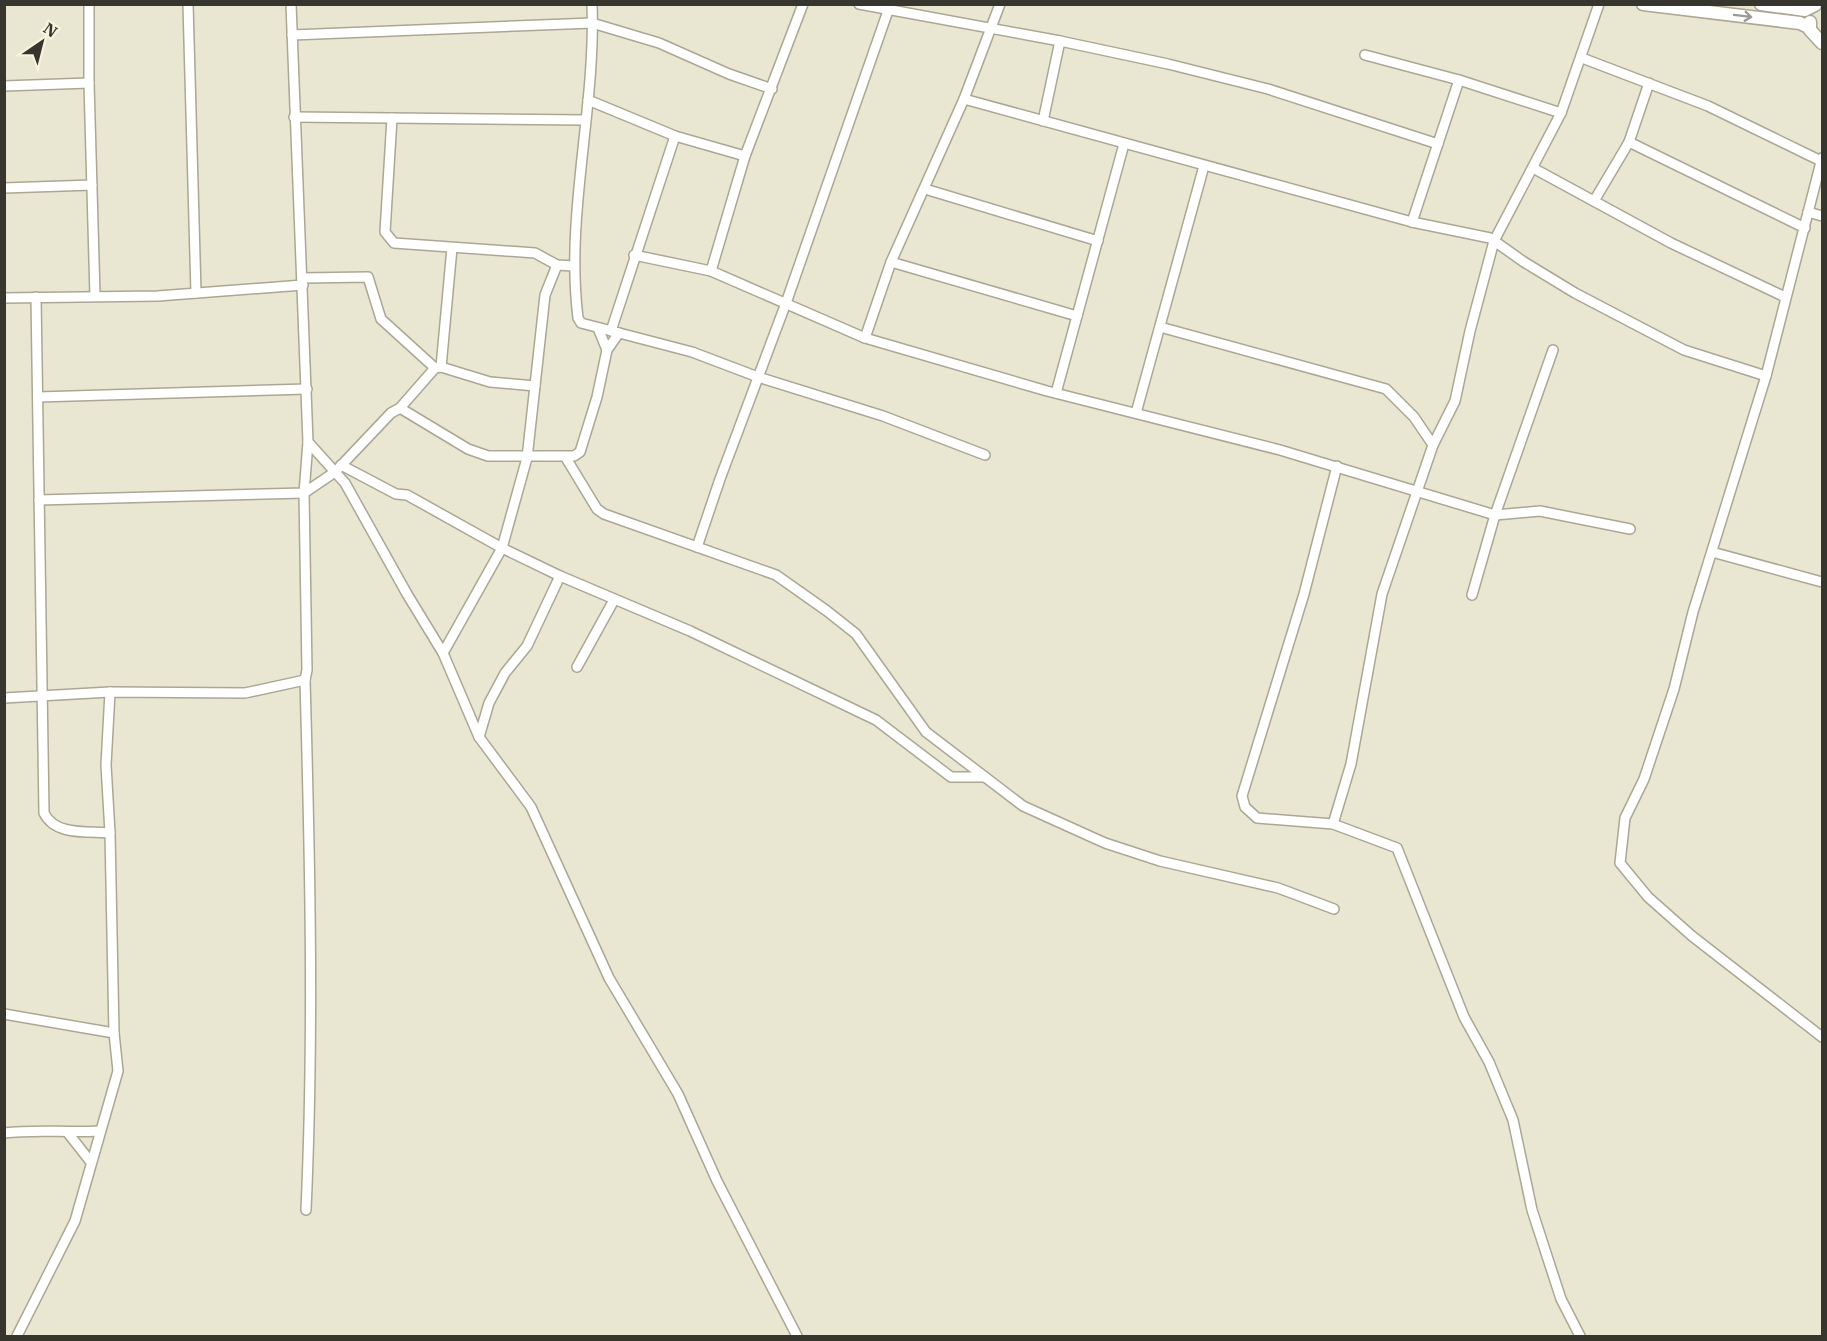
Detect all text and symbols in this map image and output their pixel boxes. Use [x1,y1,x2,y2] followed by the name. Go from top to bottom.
[1733,11,1752,22] one-way arrow
[12,12,72,72] north arrow
[40,18,62,42] text: N

